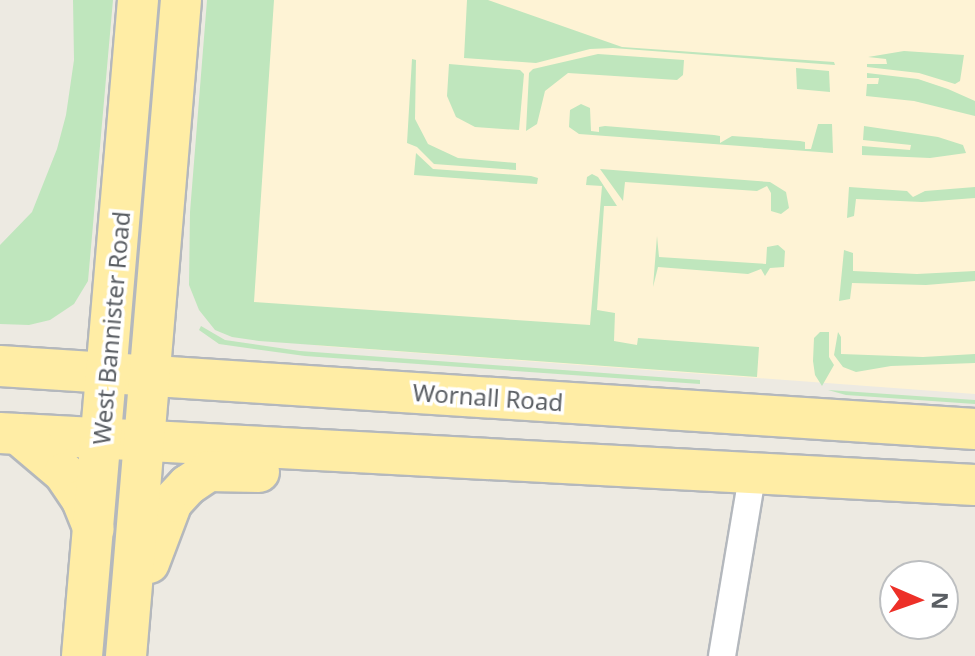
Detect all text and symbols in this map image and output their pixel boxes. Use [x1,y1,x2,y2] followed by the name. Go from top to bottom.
[86,210,136,446] street label: West Bannister Road
[412,377,564,417] street label: Wornall Road
[879,560,959,640] north arrow
[926,591,956,610] text: N

